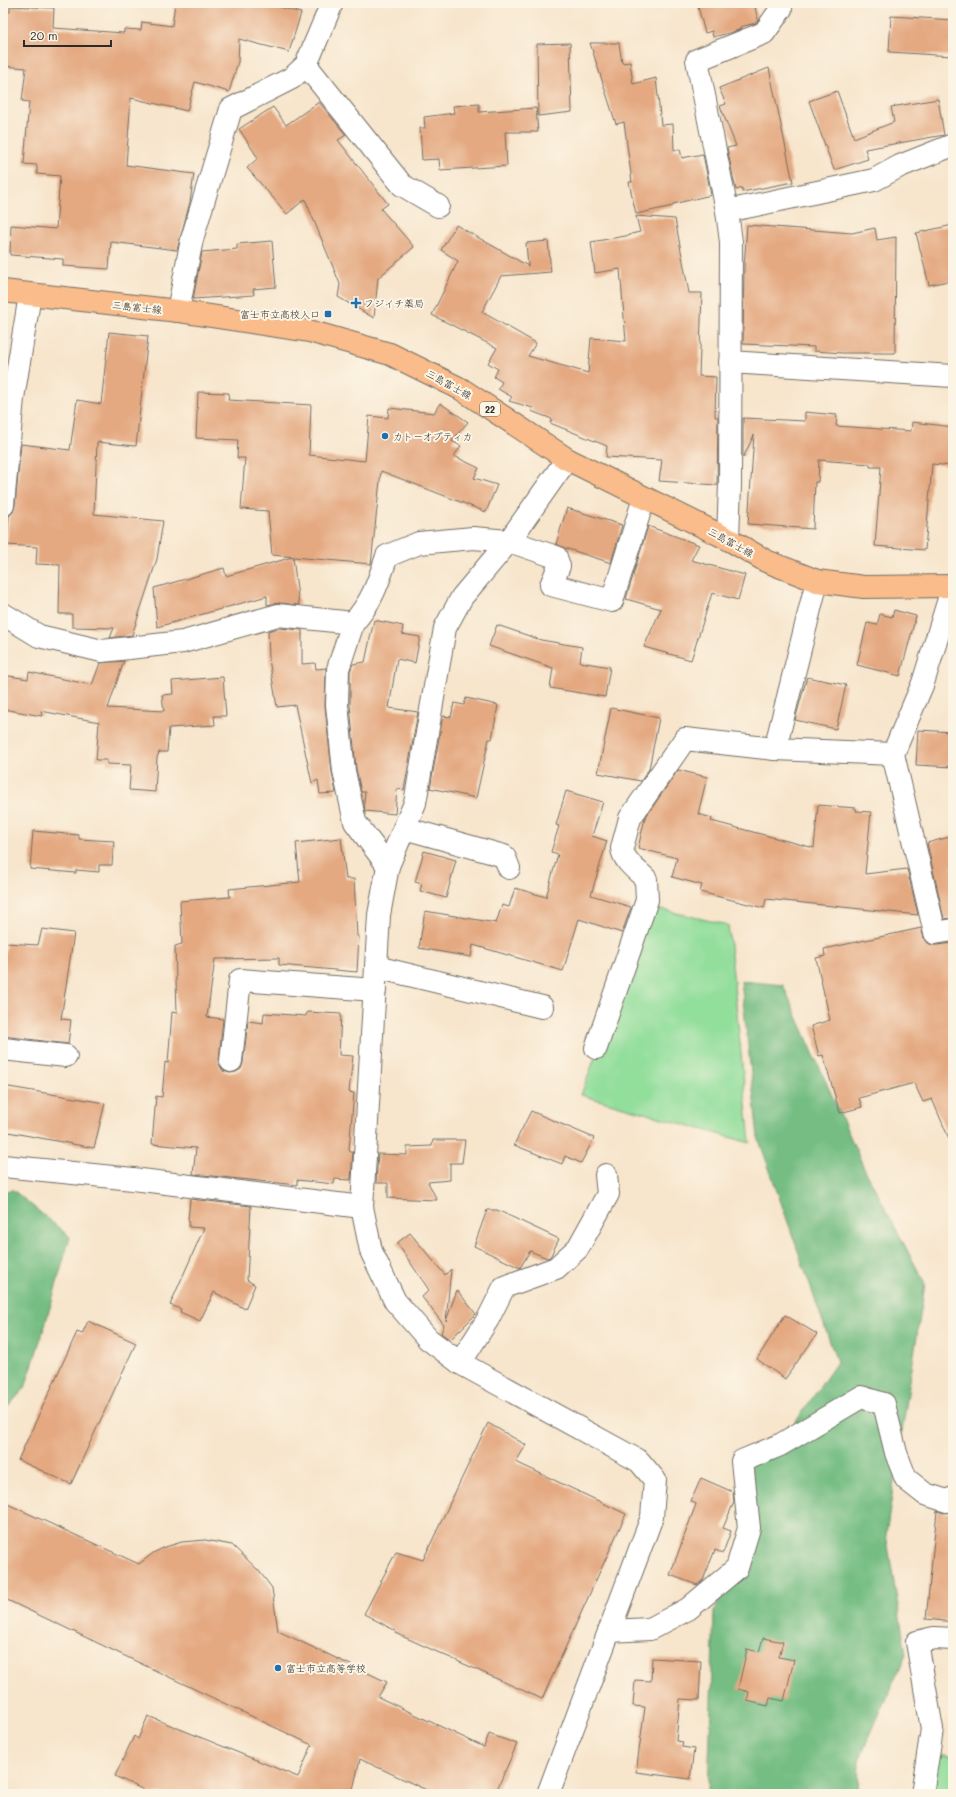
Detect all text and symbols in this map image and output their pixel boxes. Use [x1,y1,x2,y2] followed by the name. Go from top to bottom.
[24,22,111,48] scale bar
[30,27,58,43] text: 20 m
[364,296,424,310] place label: フジイチ薬局
[111,297,163,317] street label: 三島富士線
[351,298,361,308] marker: フジイチ薬局
[240,307,320,321] place label: 富士市立高校入口
[323,309,333,319] marker: 富士市立高校入口
[424,366,474,402] street label: 三島富士線
[480,402,500,416] road number: 22
[393,429,472,443] place label: カトーオプティカ
[380,431,390,441] marker: カトーオプティカ
[706,524,756,560] street label: 三島富士線
[286,1661,366,1675] place label: 富士市立高等学校
[273,1663,283,1673] marker: 富士市立高等学校

